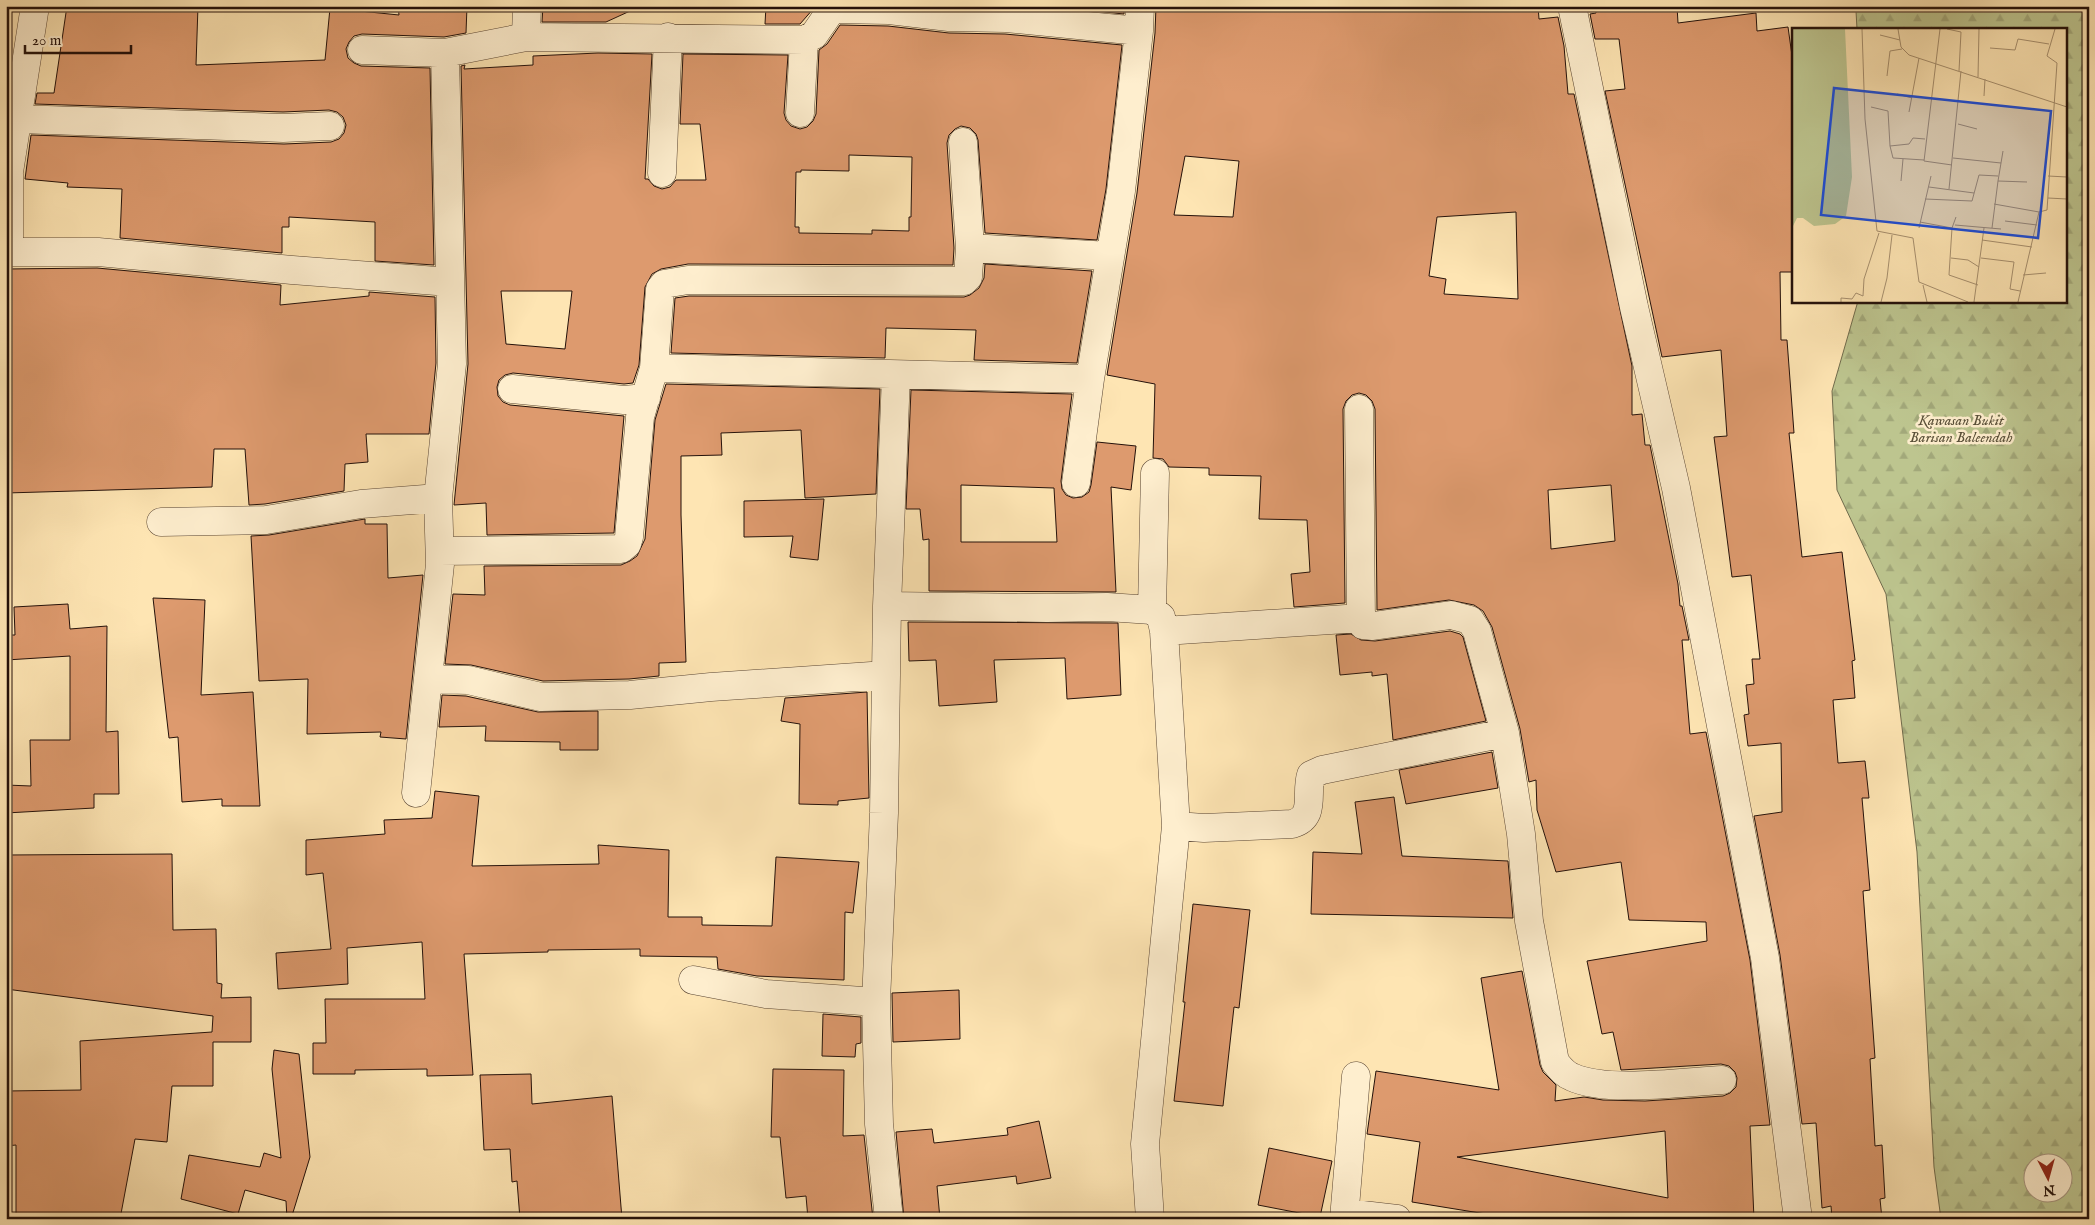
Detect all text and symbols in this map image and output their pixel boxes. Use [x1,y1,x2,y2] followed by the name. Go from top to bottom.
[25,22,131,54] scale bar
[1792,28,2068,302] inset map
[32,31,62,50] text: 20 m
[1909,411,2013,447] park label: Kawasan Bukit Barisan Baleendah
[2022,1152,2072,1202] north arrow
[2042,1180,2057,1200] text: N

